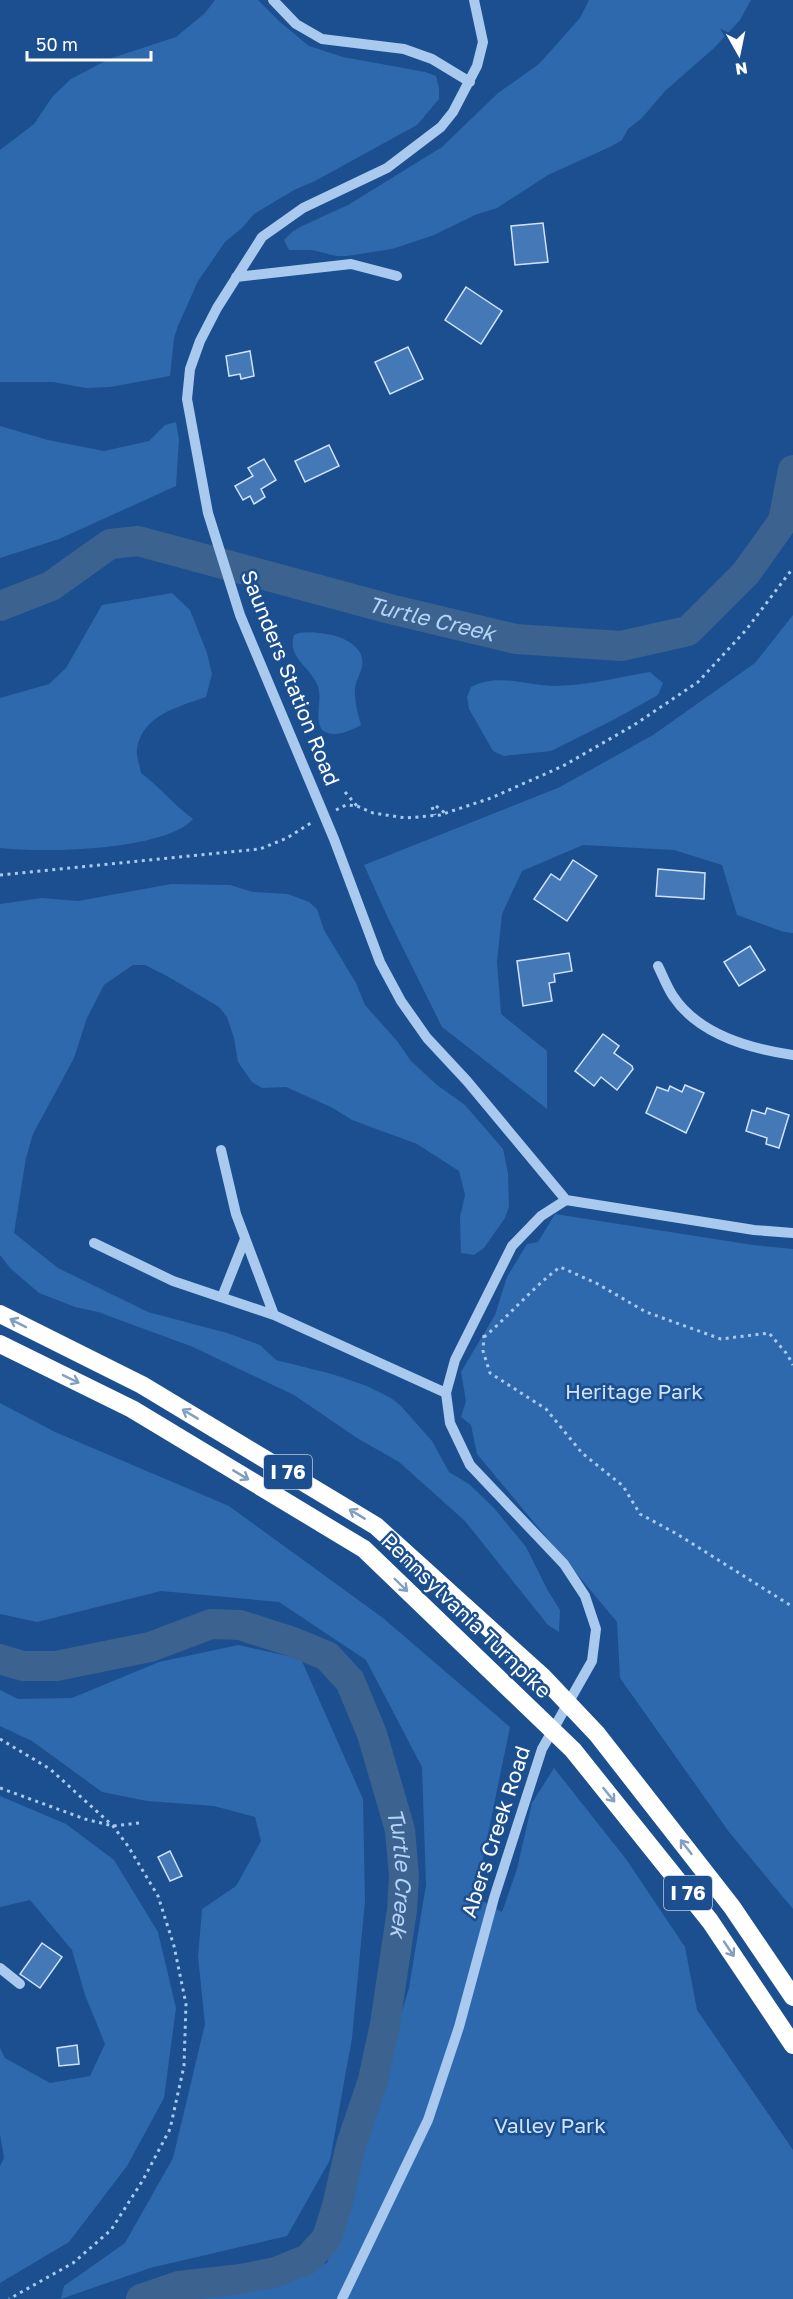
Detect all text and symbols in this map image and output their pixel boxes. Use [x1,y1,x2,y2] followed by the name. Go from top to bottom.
[27,24,152,62] scale bar
[709,24,769,84] north arrow
[36,33,78,55] text: 50 m
[734,58,749,80] text: N
[236,566,346,789] street label: Saunders Station Road
[365,590,500,647] water label: Turtle Creek
[9,1316,27,1328] one-way arrow
[62,1374,80,1386] one-way arrow
[565,1378,703,1404] park label: Heritage Park
[182,1407,199,1419] one-way arrow
[264,1455,312,1489] road number: I 76
[232,1469,249,1481] one-way arrow
[349,1508,366,1520] one-way arrow
[376,1527,557,1703] street label: Pennsylvania Turnpike
[394,1577,409,1592] one-way arrow
[455,1743,535,1921] street label: Abers Creek Road
[603,1787,616,1803] one-way arrow
[381,1805,418,1942] water label: Turtle Creek
[679,1840,692,1856] one-way arrow
[664,1876,712,1910] road number: I 76
[723,1940,735,1957] one-way arrow
[494,2112,606,2138] park label: Valley Park

